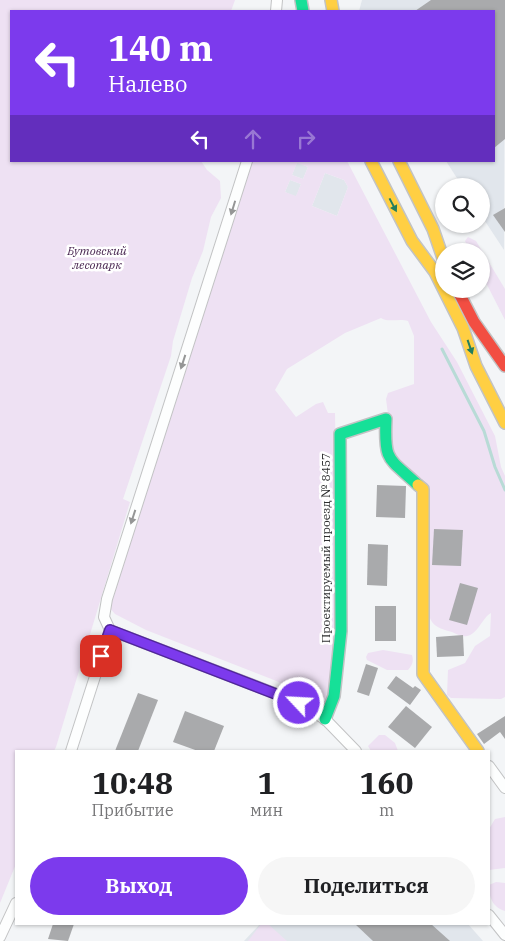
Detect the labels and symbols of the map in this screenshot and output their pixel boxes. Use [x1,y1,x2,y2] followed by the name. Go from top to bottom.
[389,197,397,212] one-way arrow
[229,201,237,216] one-way arrow
[66,243,127,272] park label: Бутовский лесопарк
[466,340,474,355] one-way arrow
[179,355,186,370] one-way arrow
[318,453,333,643] street label: Проектируемый проезд № 8457
[128,510,136,525] one-way arrow
[80,635,122,677] pin
[272,676,324,728] position arrow

